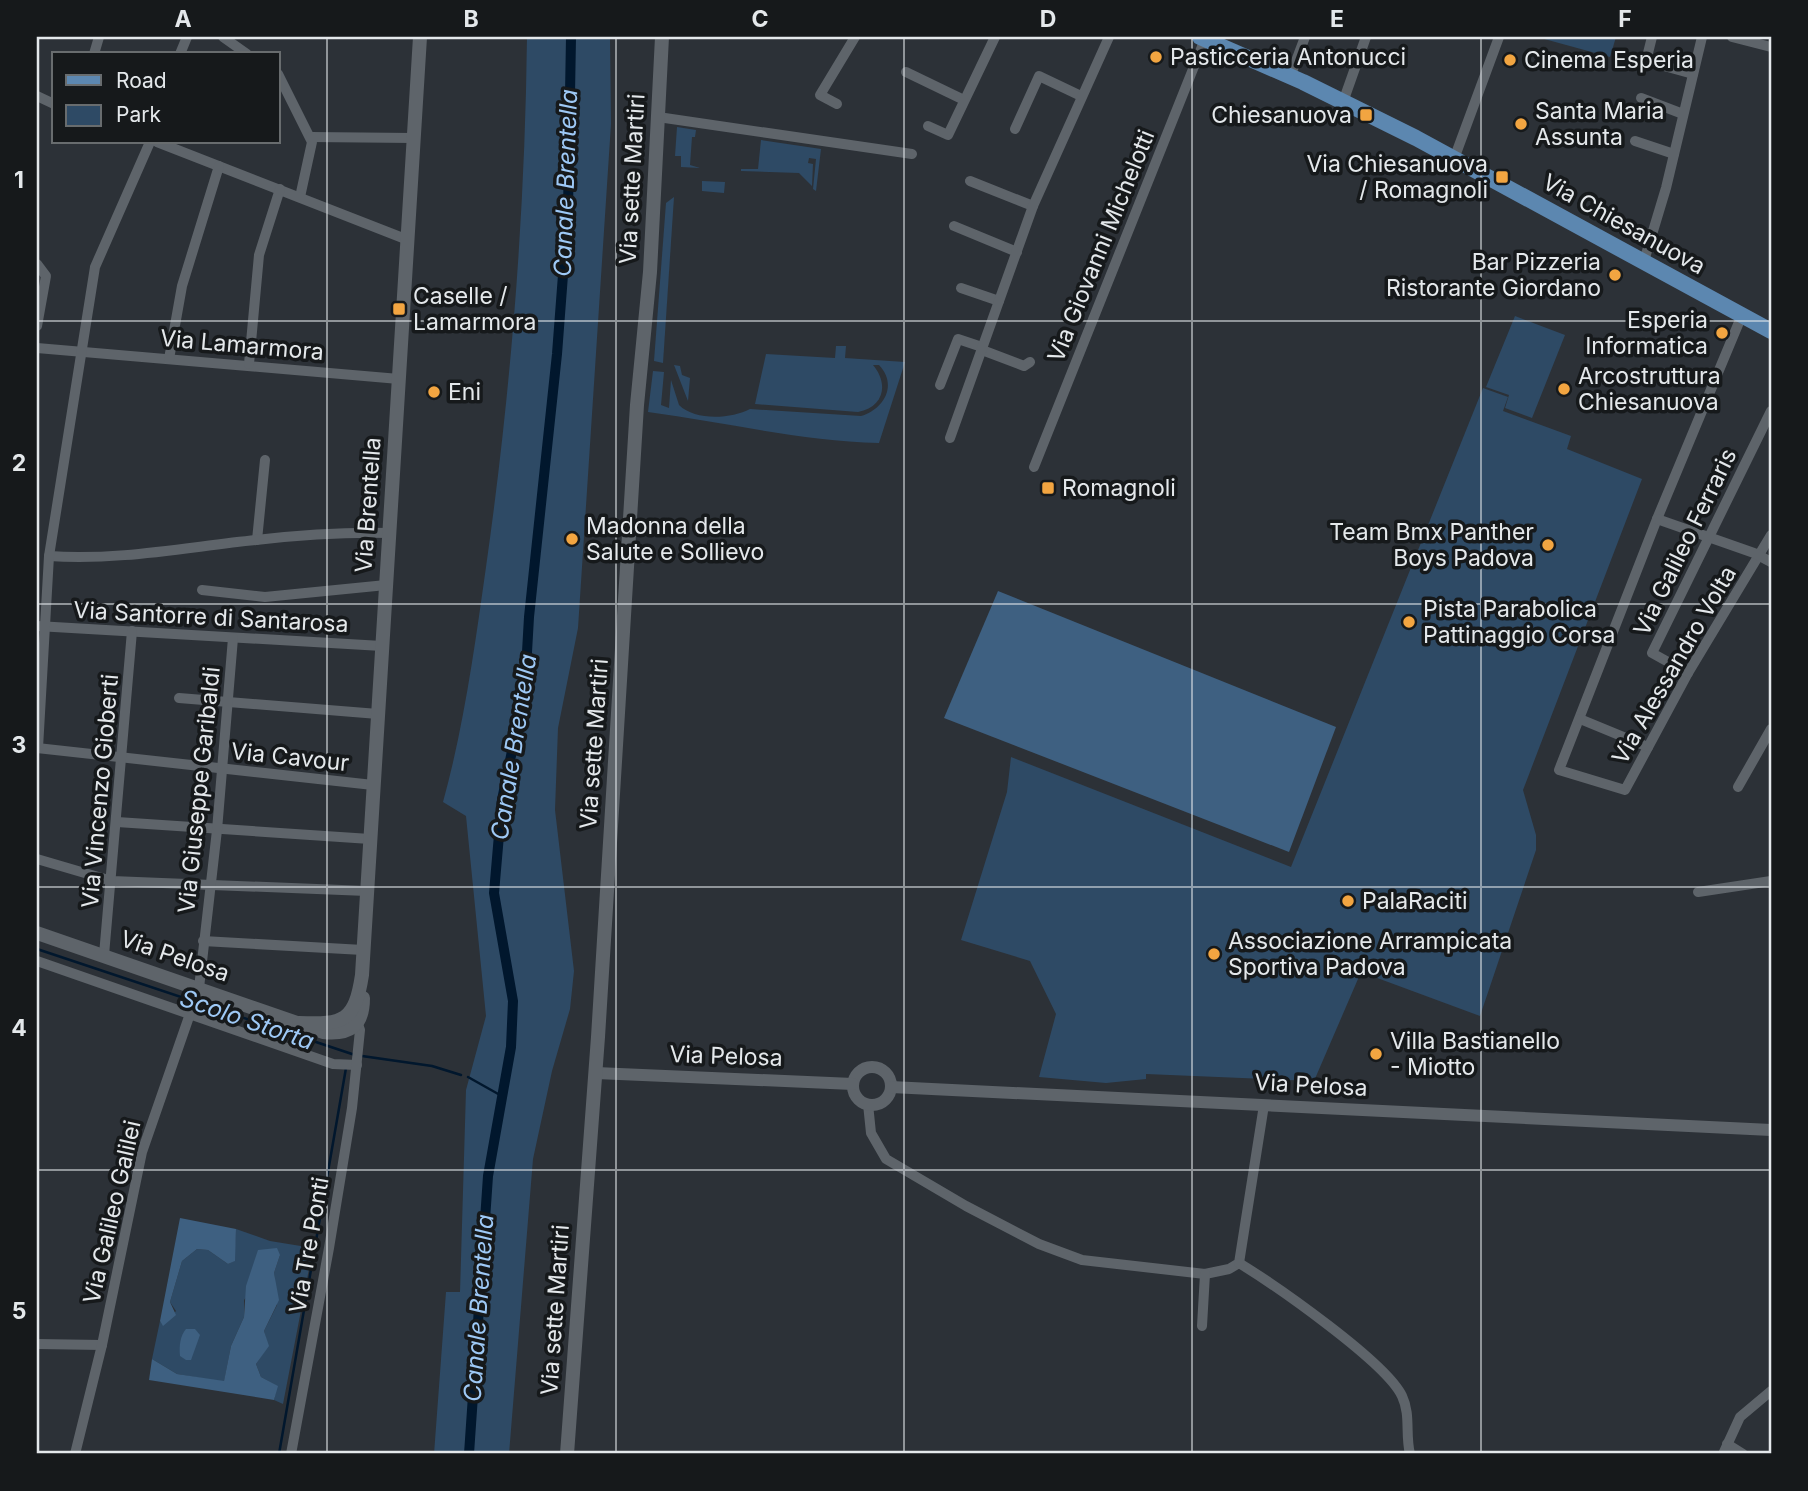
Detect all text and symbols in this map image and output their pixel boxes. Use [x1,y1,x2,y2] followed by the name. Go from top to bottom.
[174,5,192,33] text: A
[463,5,479,33] text: B
[751,5,769,33] text: C
[1040,5,1056,33] text: D
[1330,5,1344,33] text: E
[1618,5,1632,33] text: F
[1170,43,1406,71] place label: Pasticceria Antonucci
[1524,46,1694,74] place label: Cinema Esperia
[1148,49,1164,65] marker: Pasticceria Antonucci
[52,52,280,144] legend
[1502,52,1518,68] marker: Cinema Esperia
[116,68,167,93] text: Road
[548,89,583,277] water label: Canale Brentella
[614,93,650,265] street label: Via sette Martiri
[1535,97,1664,151] place label: Santa Maria Assunta
[1211,101,1352,129] place label: Chiesanuova
[116,102,161,127] text: Park
[1358,107,1374,123] marker: Chiesanuova
[1513,116,1529,132] marker: Santa Maria Assunta
[1042,126,1160,366] street label: Via Giovanni Michelotti
[1306,150,1488,204] place label: Via Chiesanuova / Romagnoli
[14,166,24,194] text: 1
[1538,168,1710,280] street label: Via Chiesanuova
[1494,169,1510,185] marker: Via Chiesanuova / Romagnoli
[1386,248,1601,302] place label: Bar Pizzeria Ristorante Giordano
[1607,267,1623,283] marker: Bar Pizzeria Ristorante Giordano
[413,282,537,336] place label: Caselle / Lamarmora
[391,301,407,317] marker: Caselle / Lamarmora
[1585,306,1708,360] place label: Esperia Informatica
[159,324,325,366] street label: Via Lamarmora
[1714,325,1730,341] marker: Esperia Informatica
[1578,362,1721,416] place label: Arcostruttura Chiesanuova
[448,378,481,406] place label: Eni
[1556,381,1572,397] marker: Arcostruttura Chiesanuova
[426,384,442,400] marker: Eni
[349,436,387,574] street label: Via Brentella
[1628,444,1742,640] street label: Via Galileo Ferraris
[12,449,26,477] text: 2
[1062,474,1176,502] place label: Romagnoli
[1040,480,1056,496] marker: Romagnoli
[586,512,764,566] place label: Madonna della Salute e Sollievo
[1329,518,1534,572] place label: Team Bmx Panther Boys Padova
[564,531,580,547] marker: Madonna della Salute e Sollievo
[1540,537,1556,553] marker: Team Bmx Panther Boys Padova
[1606,561,1742,769] street label: Via Alessandro Volta
[1423,595,1616,649] place label: Pista Parabolica Pattinaggio Corsa
[73,596,349,638] street label: Via Santorre di Santarosa
[1401,614,1417,630] marker: Pista Parabolica Pattinaggio Corsa
[485,652,543,842] water label: Canale Brentella
[574,658,614,830] street label: Via sette Martiri
[172,665,226,915] street label: Via Giuseppe Garibaldi
[76,673,124,909] street label: Via Vincenzo Gioberti
[12,731,26,759] text: 3
[229,737,351,777] street label: Via Cavour
[1362,887,1468,915] place label: PalaRaciti
[1340,893,1356,909] marker: PalaRaciti
[117,924,233,988] street label: Via Pelosa
[1228,927,1512,981] place label: Associazione Arrampicata Sportiva Padova
[1206,946,1222,962] marker: Associazione Arrampicata Sportiva Padova
[176,983,318,1056] water label: Scolo Storta
[11,1014,27,1042] text: 4
[1390,1027,1560,1081] place label: Villa Bastianello - Miotto
[669,1040,783,1072] street label: Via Pelosa
[1368,1046,1384,1062] marker: Villa Bastianello - Miotto
[1254,1068,1368,1102] street label: Via Pelosa
[77,1118,147,1306] street label: Via Galileo Galilei
[283,1175,335,1315] street label: Via Tre Ponti
[457,1213,500,1403] water label: Canale Brentella
[535,1224,575,1396] street label: Via sette Martiri
[12,1297,26,1325] text: 5

